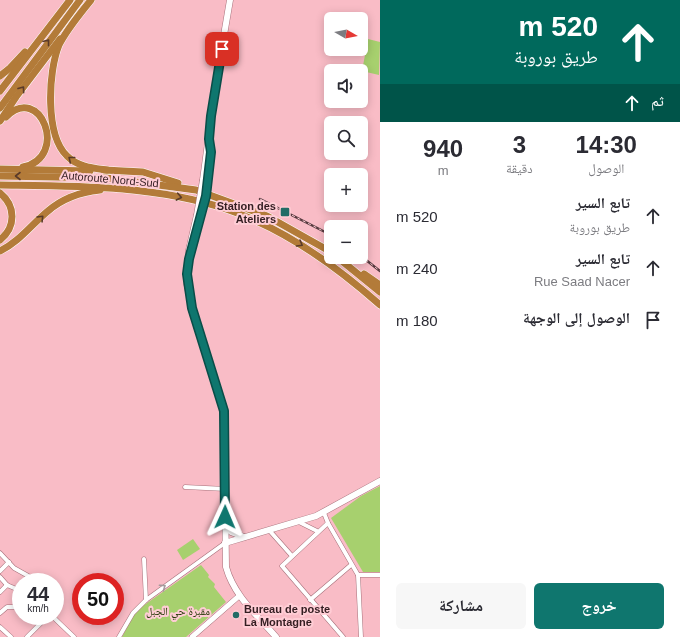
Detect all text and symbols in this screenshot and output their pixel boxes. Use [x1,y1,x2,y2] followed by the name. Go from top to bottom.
[519,11,598,42] text: 520 m
[324,12,368,56] north arrow
[324,12,368,264] map controls
[612,16,664,68] icon: ahead
[205,32,239,66] pin
[211,38,233,60] icon: arrive
[43,39,50,46] one-way arrow
[514,47,598,67] text: طريق بوروبة
[324,64,368,108] button: sound
[17,86,24,93] one-way arrow
[621,92,643,114] icon: ahead
[651,92,664,109] text: ثم
[324,116,368,160] button: search
[513,131,526,158] text: 3
[576,131,637,158] text: 14:30
[423,135,463,162] text: 940
[68,156,75,163] one-way arrow
[506,161,533,176] text: دقيقة
[588,161,624,176] text: الوصول
[438,163,448,178] text: m
[324,168,368,212] button: +
[61,169,159,189] street label: Autoroute Nord-Sud
[15,172,21,180] one-way arrow
[176,192,182,201] one-way arrow
[576,194,630,211] text: تابع السير
[217,200,276,225] place label: Station des Ateliers
[642,205,664,227] icon: ahead
[279,206,291,218] marker: Station des Ateliers
[396,208,438,225] text: 520 m
[36,215,44,223] one-way arrow
[324,220,368,264] button: −
[570,220,630,235] text: طريق بوروبة
[296,239,303,246] one-way arrow
[576,250,630,267] text: تابع السير
[642,257,664,279] icon: ahead
[396,260,438,277] text: 240 m
[534,274,630,289] text: Rue Saad Nacer
[523,309,630,326] text: الوصول إلى الوجهة
[642,309,664,331] icon: arrive
[396,312,438,329] text: 180 m
[204,496,246,538] position arrow
[72,573,124,625] speed limit sign: 50
[27,583,49,605] text: 44
[396,583,526,629] button: مشاركة
[534,583,664,629] button: خروج
[158,585,165,592] one-way arrow
[27,603,49,614] text: km/h
[244,603,330,628] place label: Bureau de poste La Montagne
[146,605,210,620] park label: مقبرة حي الجبل
[231,610,241,620] marker: Bureau de poste La Montagne

